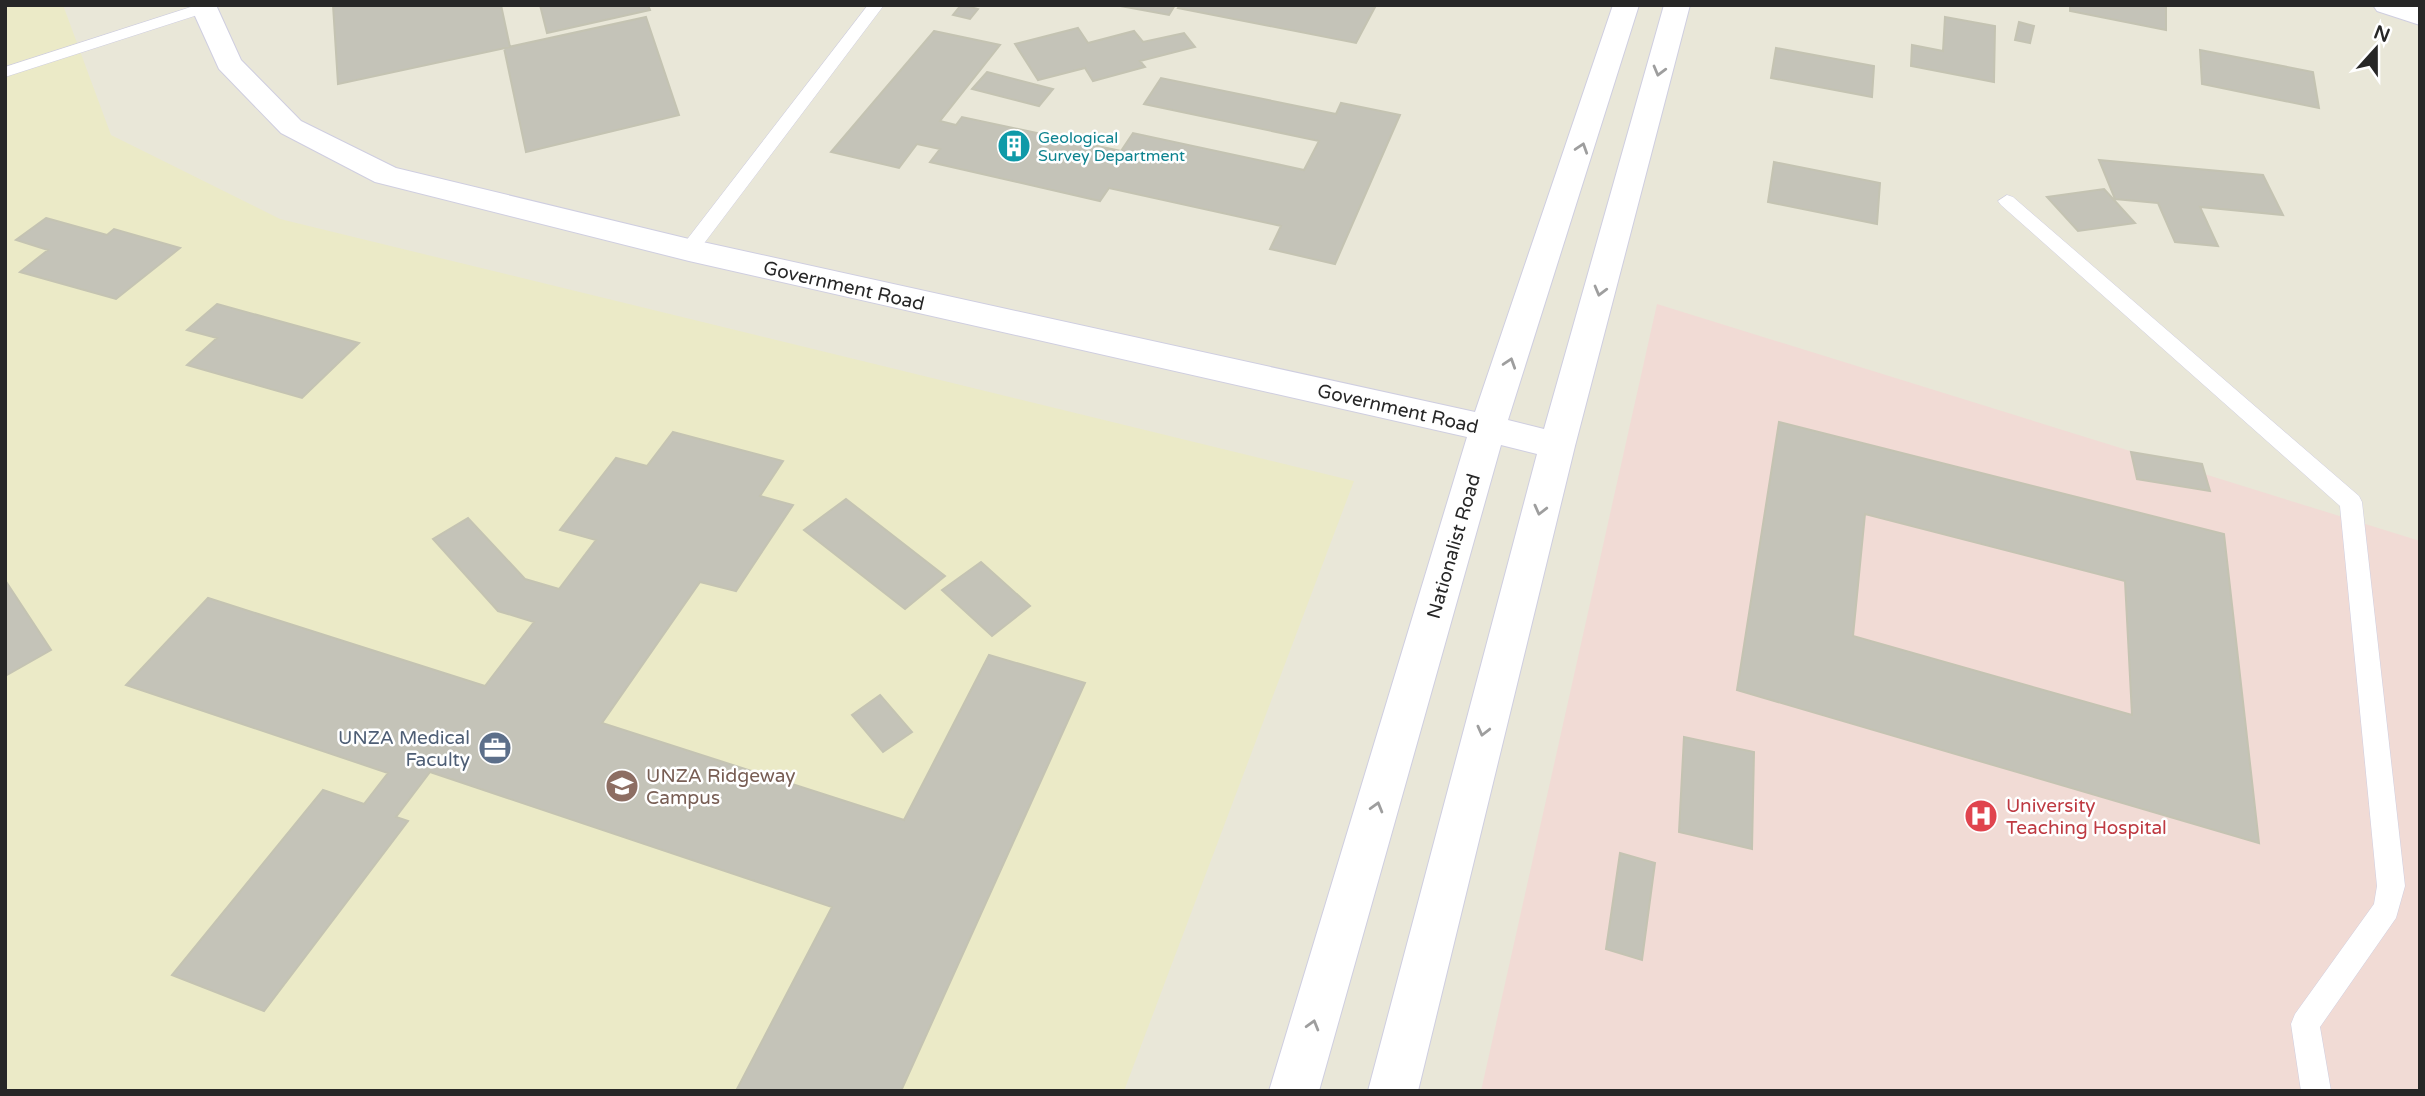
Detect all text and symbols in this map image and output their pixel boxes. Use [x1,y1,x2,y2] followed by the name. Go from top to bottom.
[2341,14,2411,84] north arrow
[2371,21,2393,47] text: N
[1653,65,1667,77] one-way arrow
[995,127,1033,165] building icon: Geological Survey Department
[1038,128,1185,166] place label: Geological Survey Department
[1574,142,1588,154] one-way arrow
[761,257,927,315] street label: Government Road
[1593,285,1608,297] one-way arrow
[1501,358,1516,370] one-way arrow
[1315,380,1481,438] street label: Government Road
[1423,471,1485,621] street label: Nationalist Road
[1534,504,1548,516] one-way arrow
[1477,724,1491,736] one-way arrow
[338,727,470,771] place label: UNZA Medical Faculty
[476,729,514,767] office icon: UNZA Medical Faculty
[646,765,795,809] place label: UNZA Ridgeway Campus
[603,767,641,805] school or university icon: UNZA Ridgeway Campus
[2006,795,2167,839] place label: University Teaching Hospital
[1962,797,2000,835] hospital icon: University Teaching Hospital
[1368,801,1383,813] one-way arrow
[1304,1020,1319,1032] one-way arrow

